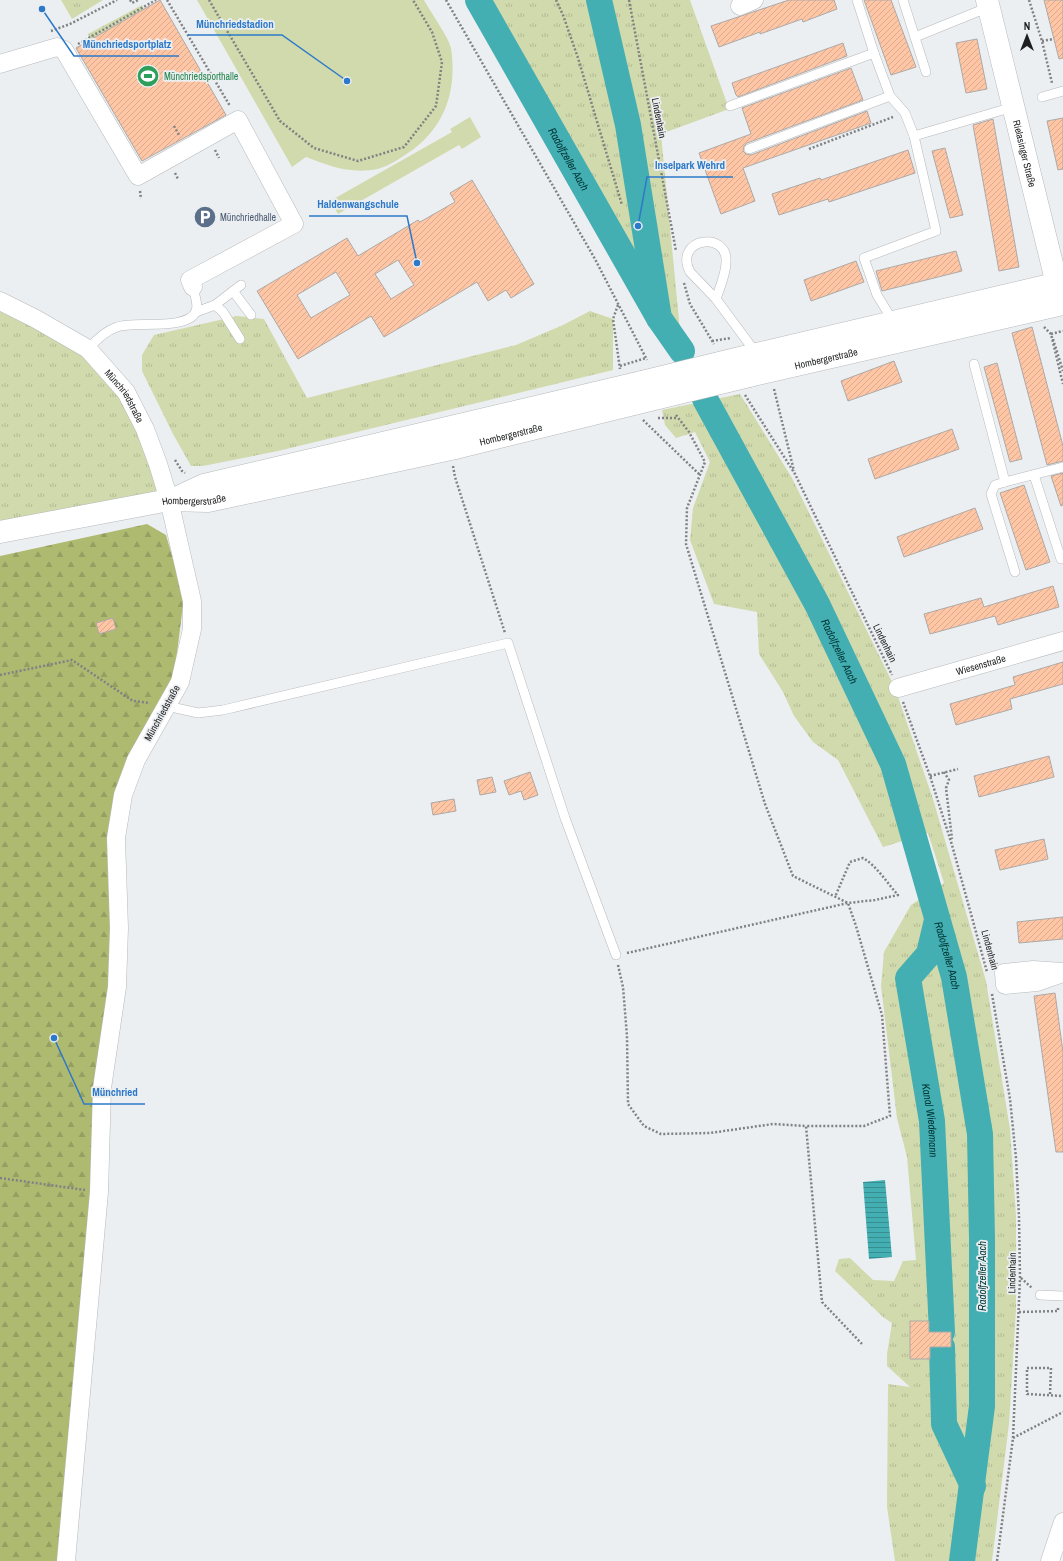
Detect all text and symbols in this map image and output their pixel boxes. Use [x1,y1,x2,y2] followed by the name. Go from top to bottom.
[188,12,282,35] callout: Münchriedstadion
[1007,16,1047,56] north arrow
[196,17,274,31] text: Münchriedstadion
[1024,19,1030,33] text: N
[74,33,179,56] callout: Münchriedsportplatz
[83,37,172,51] text: Münchriedsportplatz
[135,63,161,89] sports icon: Münchriedsporthalle
[164,70,239,83] place label: Münchriedsporthalle
[649,97,669,139] street label: Lindenhain
[1010,118,1039,189] street label: Rielasinger Straße
[545,125,592,193] water label: Radolfzeller Aach
[647,154,733,177] callout: Inselpark Wehrd
[655,158,725,172] text: Inselpark Wehrd
[309,193,407,216] callout: Haldenwangschule
[317,197,399,211] text: Haldenwangschule
[192,204,218,230] parking icon: Münchriedhalle
[220,211,276,224] place label: Münchriedhalle
[793,345,859,372] street label: Hombergerstraße
[102,366,147,425] street label: Münchriedstraße
[478,420,544,448] street label: Hombergerstraße
[161,491,228,508] street label: Hombergerstraße
[818,617,861,686] water label: Radolfzeller Aach
[870,622,900,664] street label: Lindenhain
[954,651,1007,678] street label: Wiesenstraße
[141,682,183,743] street label: Münchriedstraße
[931,920,963,991] water label: Radolfzeller Aach
[978,928,1002,972] street label: Lindenhain
[84,1081,145,1104] callout: Münchried
[919,1082,941,1158] water label: Kanal Wiedemann
[92,1085,138,1099] text: Münchried
[975,1241,989,1311] water label: Radolfzeller Aach
[1005,1252,1019,1294] street label: Lindenhain

